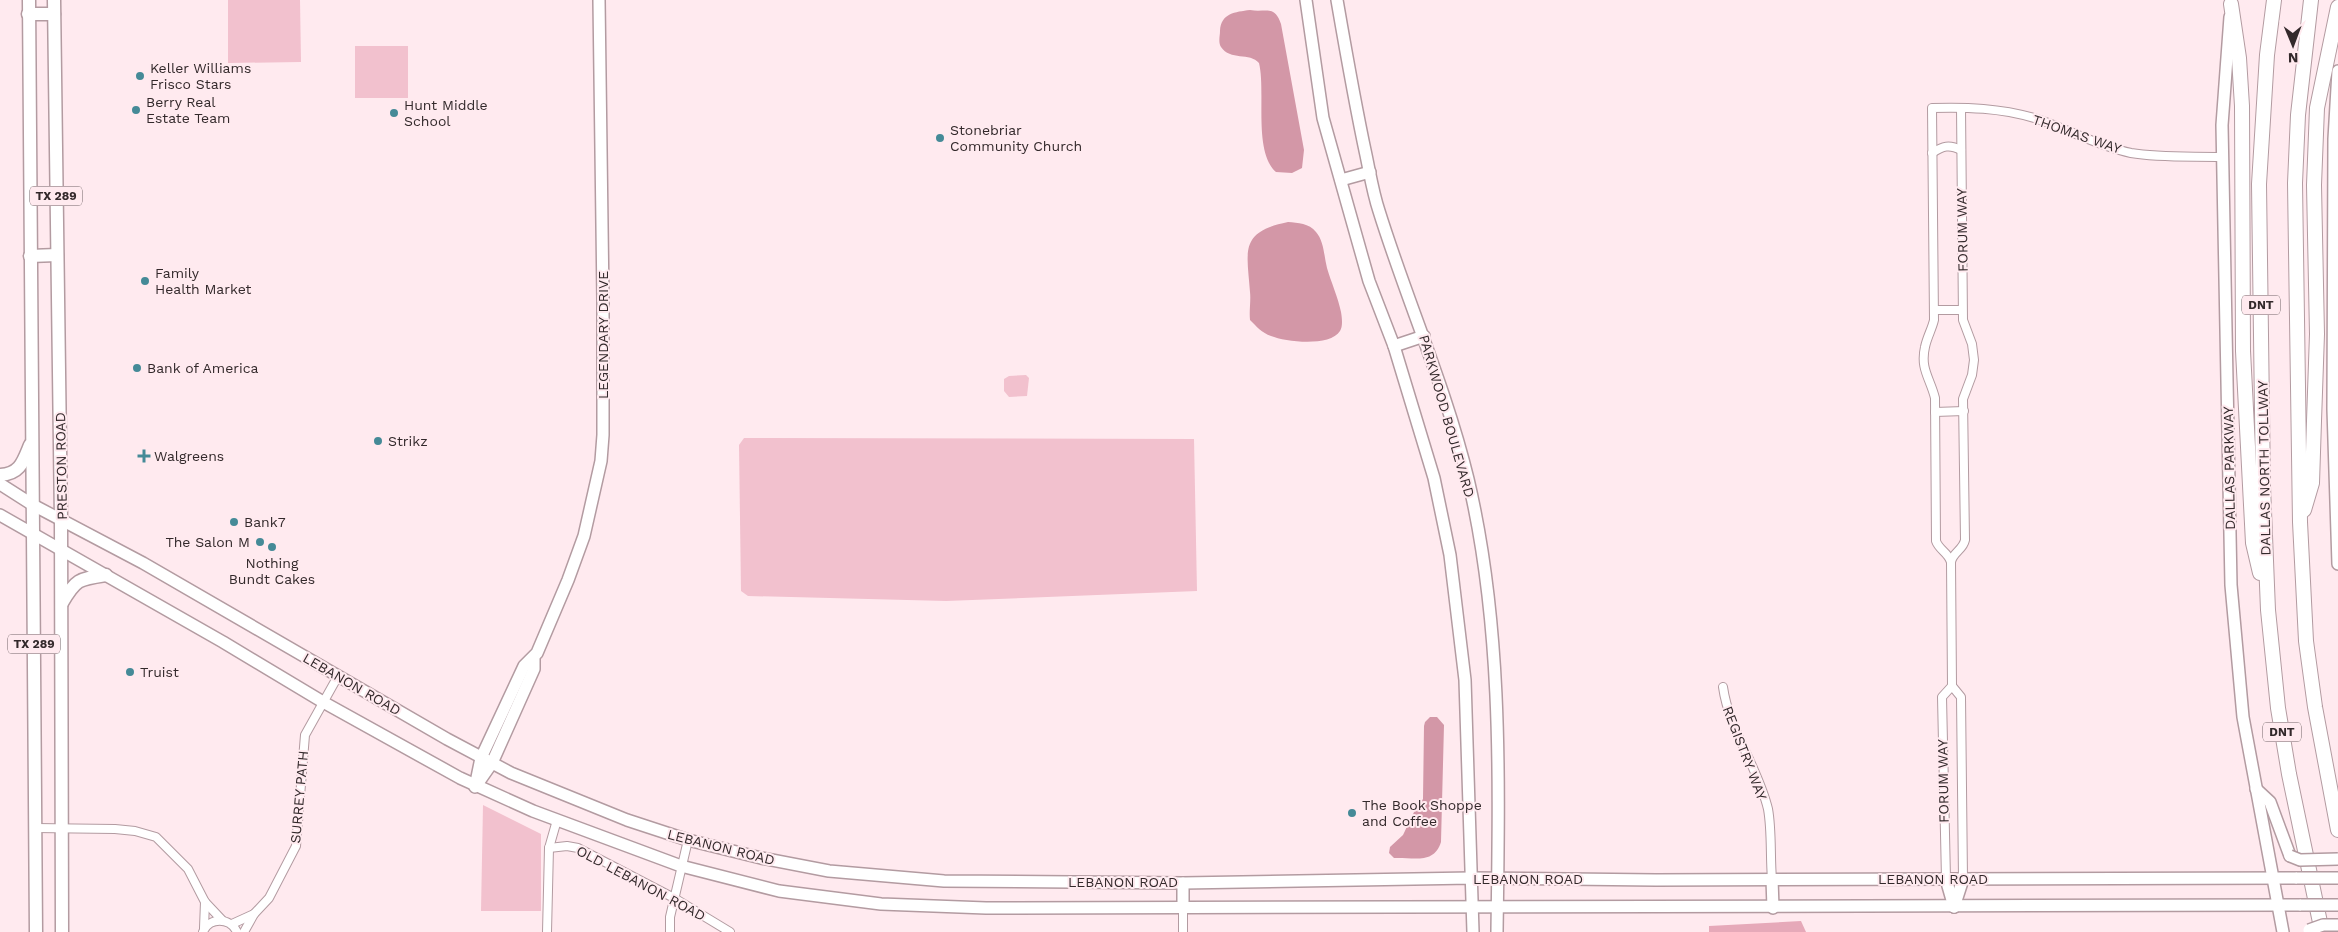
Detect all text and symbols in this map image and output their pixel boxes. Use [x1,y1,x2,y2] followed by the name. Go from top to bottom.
[2268,20,2318,70] north arrow
[2288,50,2299,66] text: N
[150,60,251,92] place label: Keller Williams Frisco Stars
[134,70,146,82] marker: Keller Williams Frisco Stars
[146,94,230,126] place label: Berry Real Estate Team
[404,97,488,129] place label: Hunt Middle School
[130,104,142,116] marker: Berry Real Estate Team
[388,107,400,119] marker: Hunt Middle School
[2030,111,2124,157] street label: THOMAS WAY
[950,122,1082,154] place label: Stonebriar Community Church
[934,132,946,144] marker: Stonebriar Community Church
[30,187,82,206] road number: TX 289
[1953,188,1971,272] street label: FORUM WAY
[155,265,252,297] place label: Family Health Market
[595,271,611,399] street label: LEGENDARY DRIVE
[139,275,151,287] marker: Family Health Market
[2242,296,2280,314] road number: DNT
[1416,333,1478,499] street label: PARKWOOD BOULEVARD
[147,360,259,376] place label: Bank of America
[131,362,143,374] marker: Bank of America
[2254,380,2274,556] street label: DALLAS NORTH TOLLWAY
[2220,406,2238,530] street label: DALLAS PARKWAY
[52,412,70,520] street label: PRESTON ROAD
[388,433,428,449] place label: Strikz
[372,435,384,447] marker: Strikz
[154,448,224,464] place label: Walgreens
[138,450,150,462] marker: Walgreens
[244,514,286,530] place label: Bank7
[228,516,240,528] marker: Bank7
[165,534,250,550] place label: The Salon M
[254,536,266,548] marker: The Salon M
[266,541,278,553] marker: Nothing Bundt Cakes
[229,555,315,587] place label: Nothing Bundt Cakes
[8,634,60,654] road number: TX 289
[300,650,404,718] street label: LEBANON ROAD
[140,664,179,680] place label: Truist
[124,666,136,678] marker: Truist
[1720,704,1770,802] street label: REGISTRY WAY
[2263,722,2301,742] road number: DNT
[1934,739,1952,823] street label: FORUM WAY
[287,750,311,844] street label: SURREY PATH
[1362,797,1482,829] place label: The Book Shoppe and Coffee
[1346,807,1358,819] marker: The Book Shoppe and Coffee
[666,826,776,868] street label: LEBANON ROAD
[574,842,708,924] street label: OLD LEBANON ROAD
[1473,871,1583,887] street label: LEBANON ROAD
[1878,871,1988,887] street label: LEBANON ROAD
[1068,874,1178,890] street label: LEBANON ROAD

